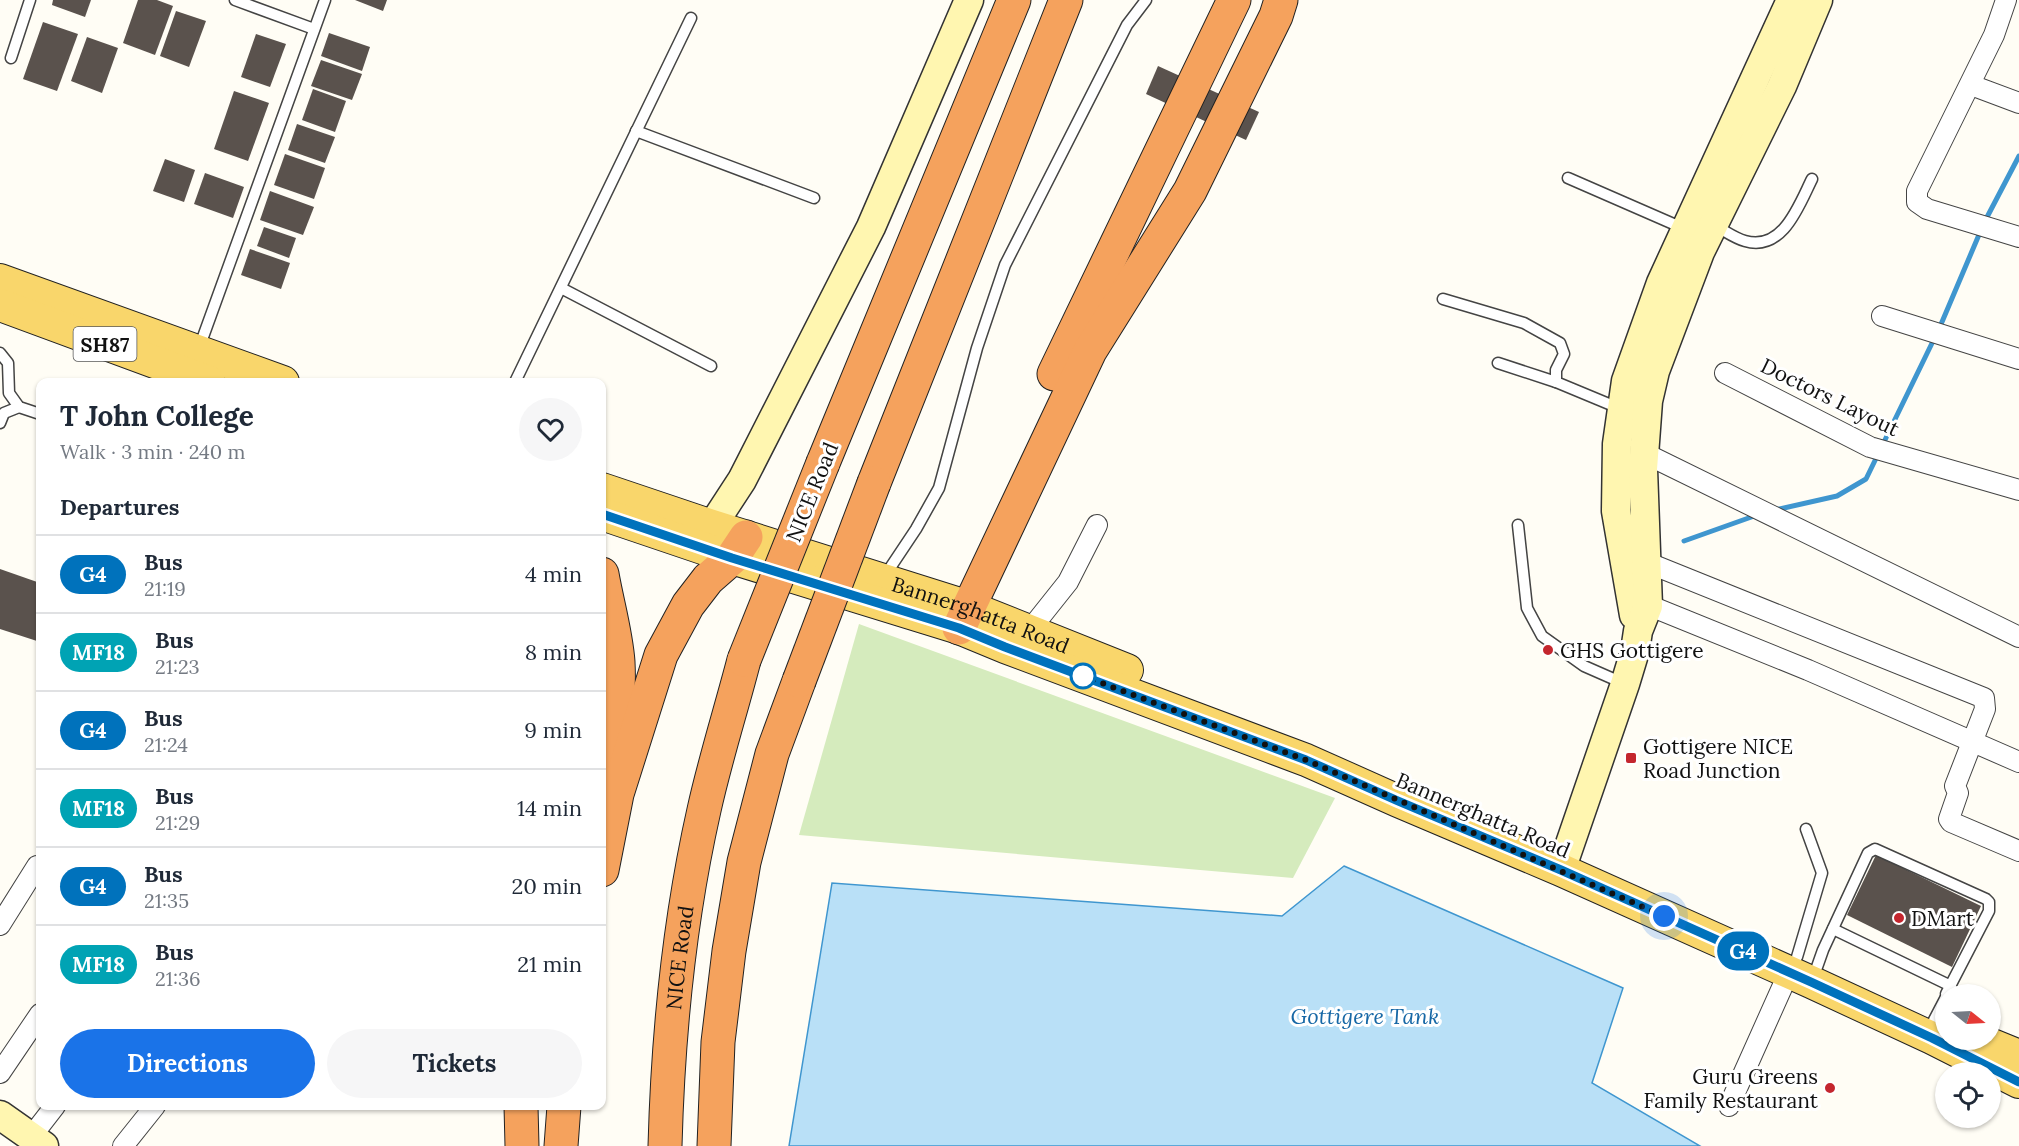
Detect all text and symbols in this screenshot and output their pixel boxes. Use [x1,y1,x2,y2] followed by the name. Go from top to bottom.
[74,327,136,361] road number: SH87
[1756,352,1904,443] street label: Doctors Layout
[60,398,254,434] text: T John College
[519,398,582,461] button: heart
[780,438,844,546] street label: NICE Road
[60,439,245,464] text: Walk · 3 min · 240 m
[60,493,179,521] text: Departures
[144,548,183,576] text: Bus
[525,560,582,588] text: 4 min
[79,561,107,588] text: G4
[889,570,1073,659] street label: Bannerghatta Road
[144,576,186,601] text: 21:19
[155,626,194,654] text: Bus
[1560,637,1704,664] place label: GHS Gottigere
[525,638,582,666] text: 8 min
[72,639,125,666] text: MF18
[1541,643,1555,657] marker: GHS Gottigere
[155,654,200,679] text: 21:23
[1070,663,1096,689] unlabelled marker
[144,704,183,732] text: Bus
[524,716,582,744] text: 9 min
[79,717,107,744] text: G4
[144,732,188,757] text: 21:24
[1643,733,1793,784] place label: Gottigere NICE Road Junction
[1624,751,1638,765] marker: Gottigere NICE Road Junction
[1392,766,1574,864] street label: Bannerghatta Road
[155,782,194,810] text: Bus
[517,794,582,822] text: 14 min
[72,795,125,822] text: MF18
[155,810,200,835] text: 21:29
[144,860,183,888] text: Bus
[512,872,582,900] text: 20 min
[79,873,107,900] text: G4
[144,888,189,913] text: 21:35
[1649,901,1679,931] your location
[659,904,699,1011] street label: NICE Road
[1911,905,1975,932] place label: DMart
[1892,911,1906,925] marker: DMart
[1716,932,1770,970] line badge: G4
[155,938,194,966] text: Bus
[1729,938,1757,965] text: G4
[517,950,582,978] text: 21 min
[72,951,125,978] text: MF18
[155,966,201,991] text: 21:36
[1935,984,2001,1050] north arrow
[1935,984,2001,1128] map controls
[1291,1002,1439,1030] water label: Gottigere Tank
[60,1029,315,1098] button: Directions
[327,1029,582,1098] button: Tickets
[1935,1062,2001,1128] button: locate
[1644,1063,1819,1114] place label: Guru Greens Family Restaurant
[1823,1081,1837,1095] marker: Guru Greens Family Restaurant

